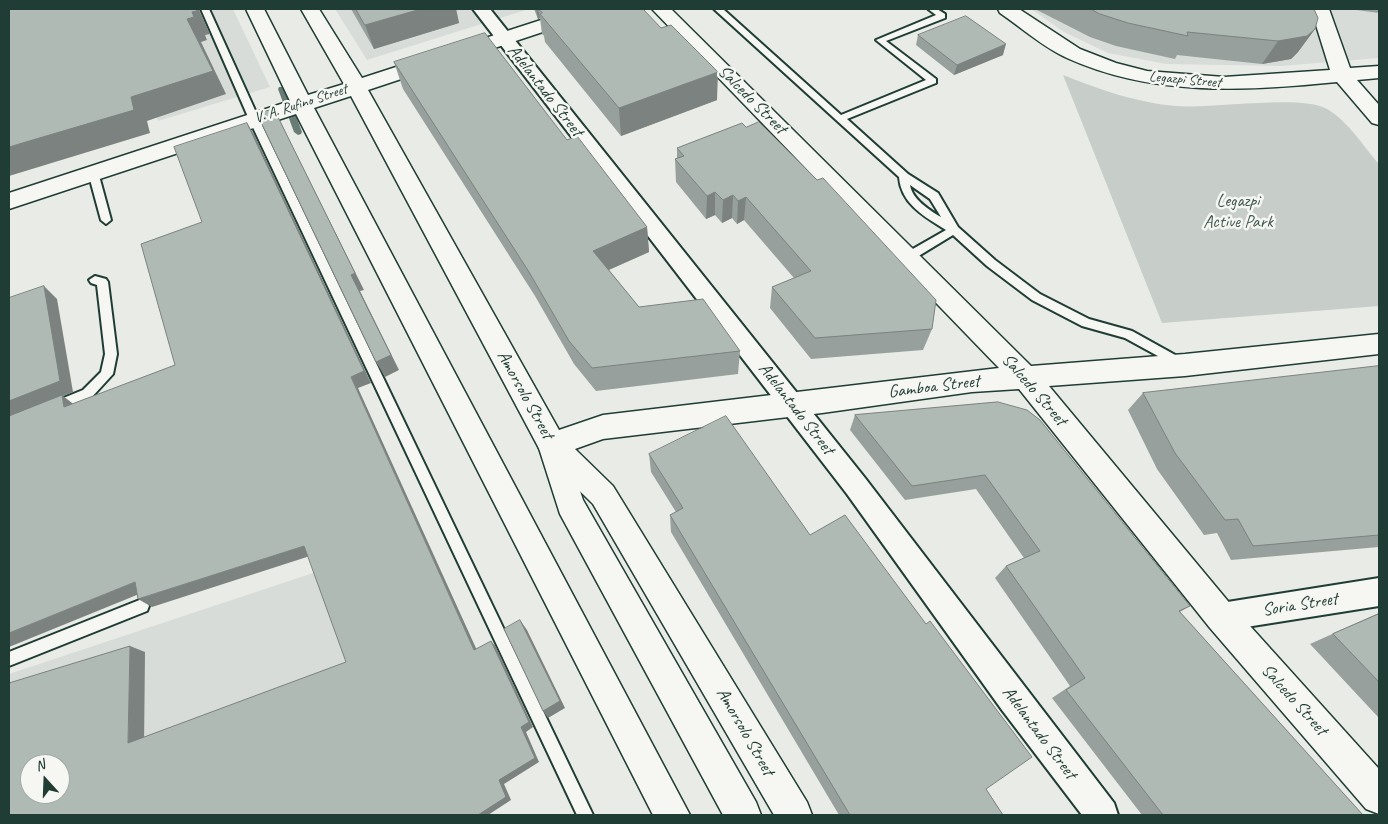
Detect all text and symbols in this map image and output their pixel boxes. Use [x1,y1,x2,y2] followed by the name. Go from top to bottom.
[502,41,588,141] street label: Adelantado Street
[713,61,791,139] street label: Salcedo Street
[1148,68,1222,92] street label: Legazpi Street
[252,81,350,127] street label: V. A. Rufino Street
[1203,190,1273,232] park label: Legazpi Active Park
[492,347,558,443] street label: Amorsolo Street
[997,349,1071,431] street label: Salcedo Street
[753,359,839,459] street label: Adelantado Street
[887,371,981,403] street label: Gamboa Street
[1261,588,1339,622] street label: Soria Street
[1256,660,1332,740] street label: Salcedo Street
[997,682,1081,784] street label: Adelantado Street
[711,684,779,780] street label: Amorsolo Street
[20,754,70,804] north arrow
[33,756,47,775] text: N

